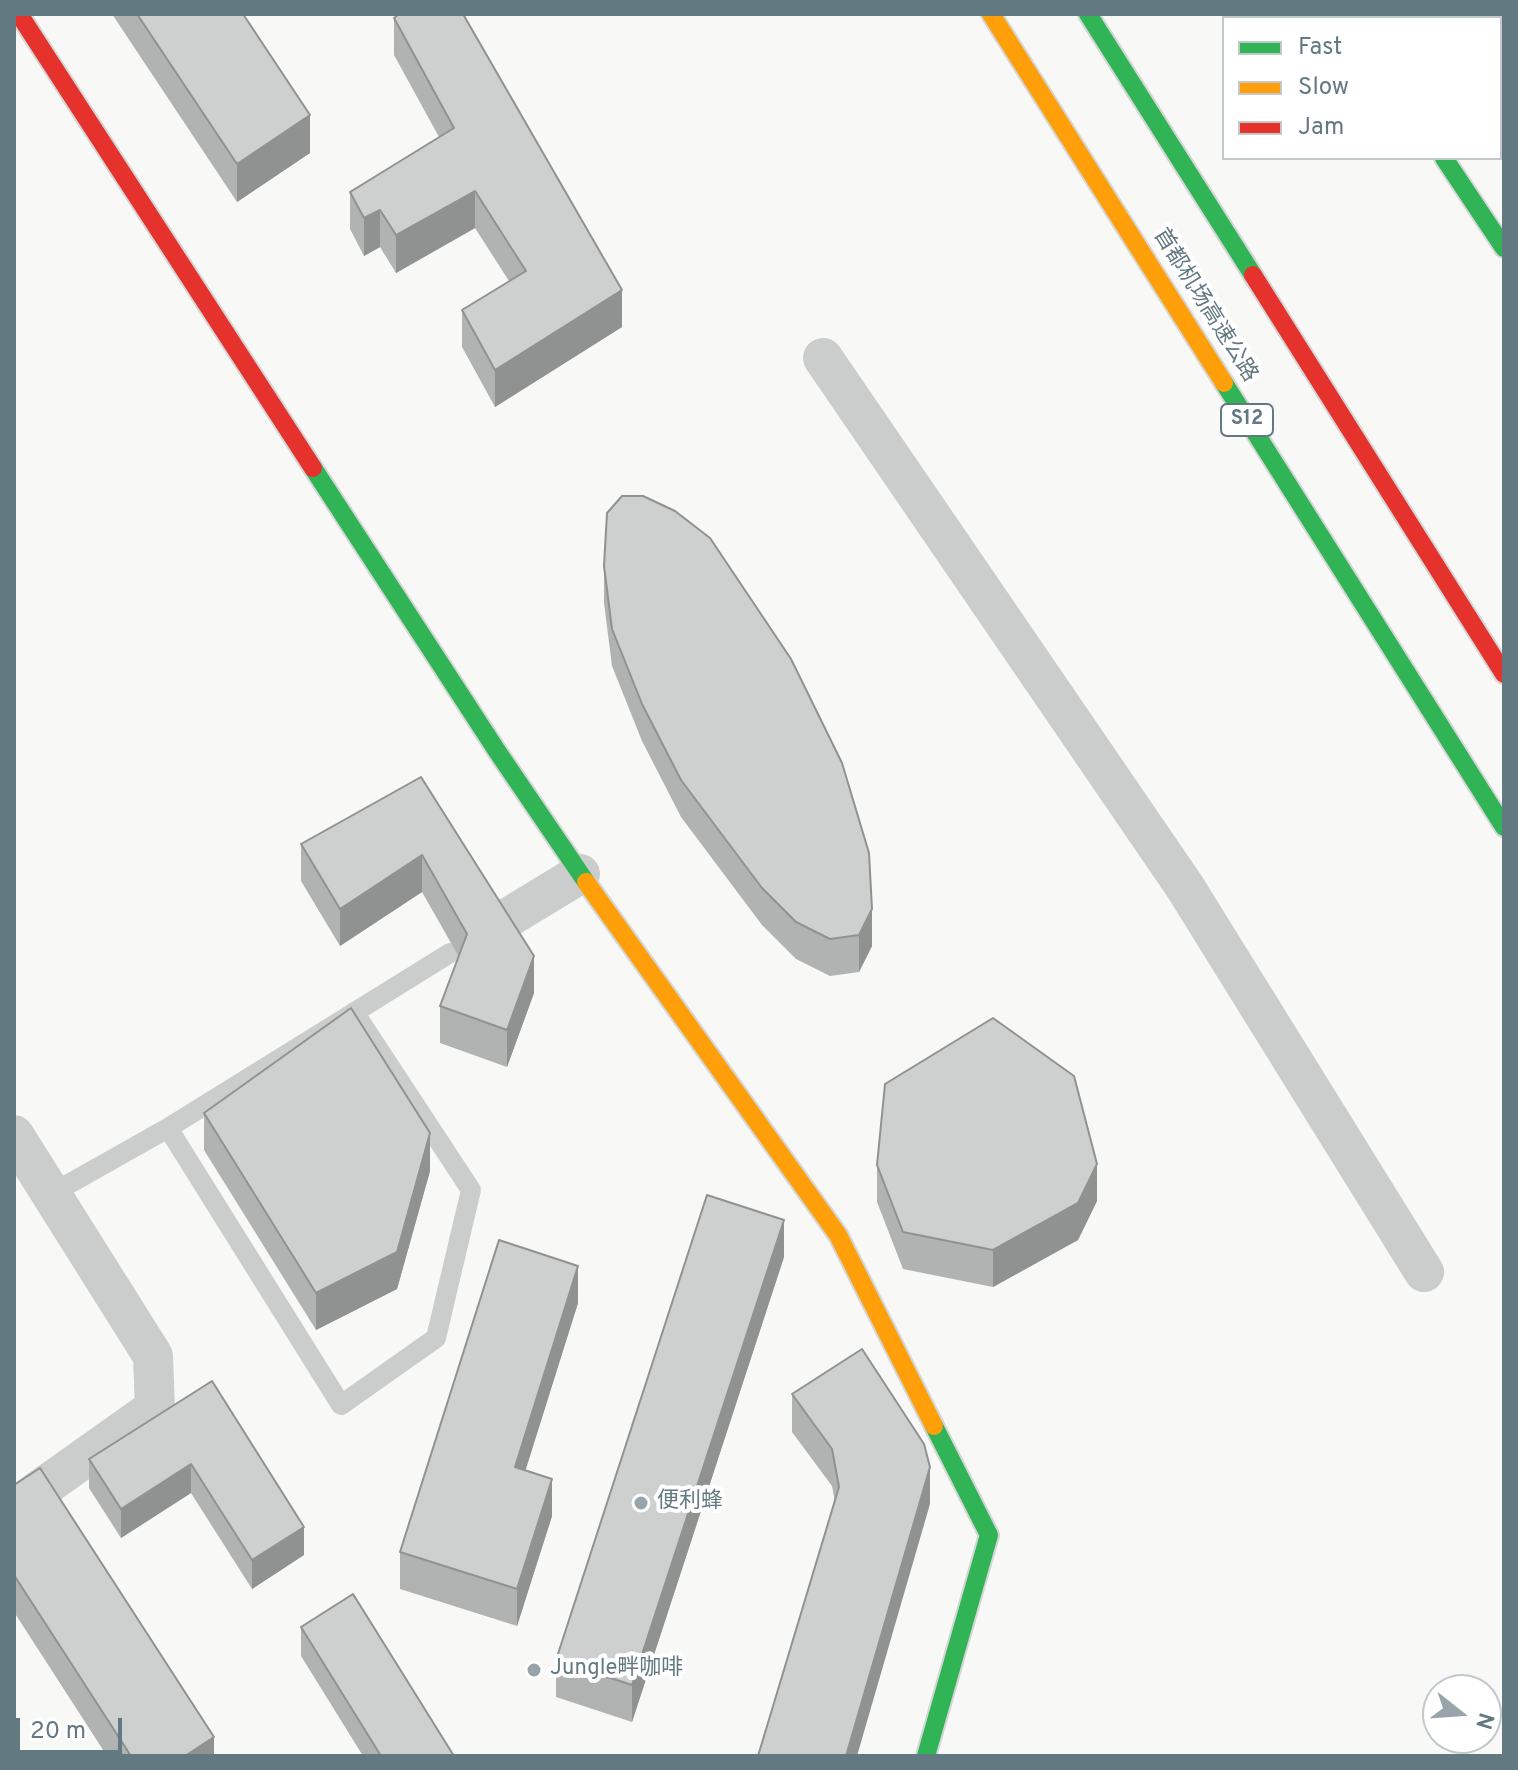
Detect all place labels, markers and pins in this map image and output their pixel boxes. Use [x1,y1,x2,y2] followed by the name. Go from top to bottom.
[657,1490,723,1516] place label: 便利蜂
[632,1494,650,1512] marker: 便利蜂
[550,1657,683,1683] place label: Jungle畔咖啡
[525,1661,543,1679] marker: Jungle畔咖啡

